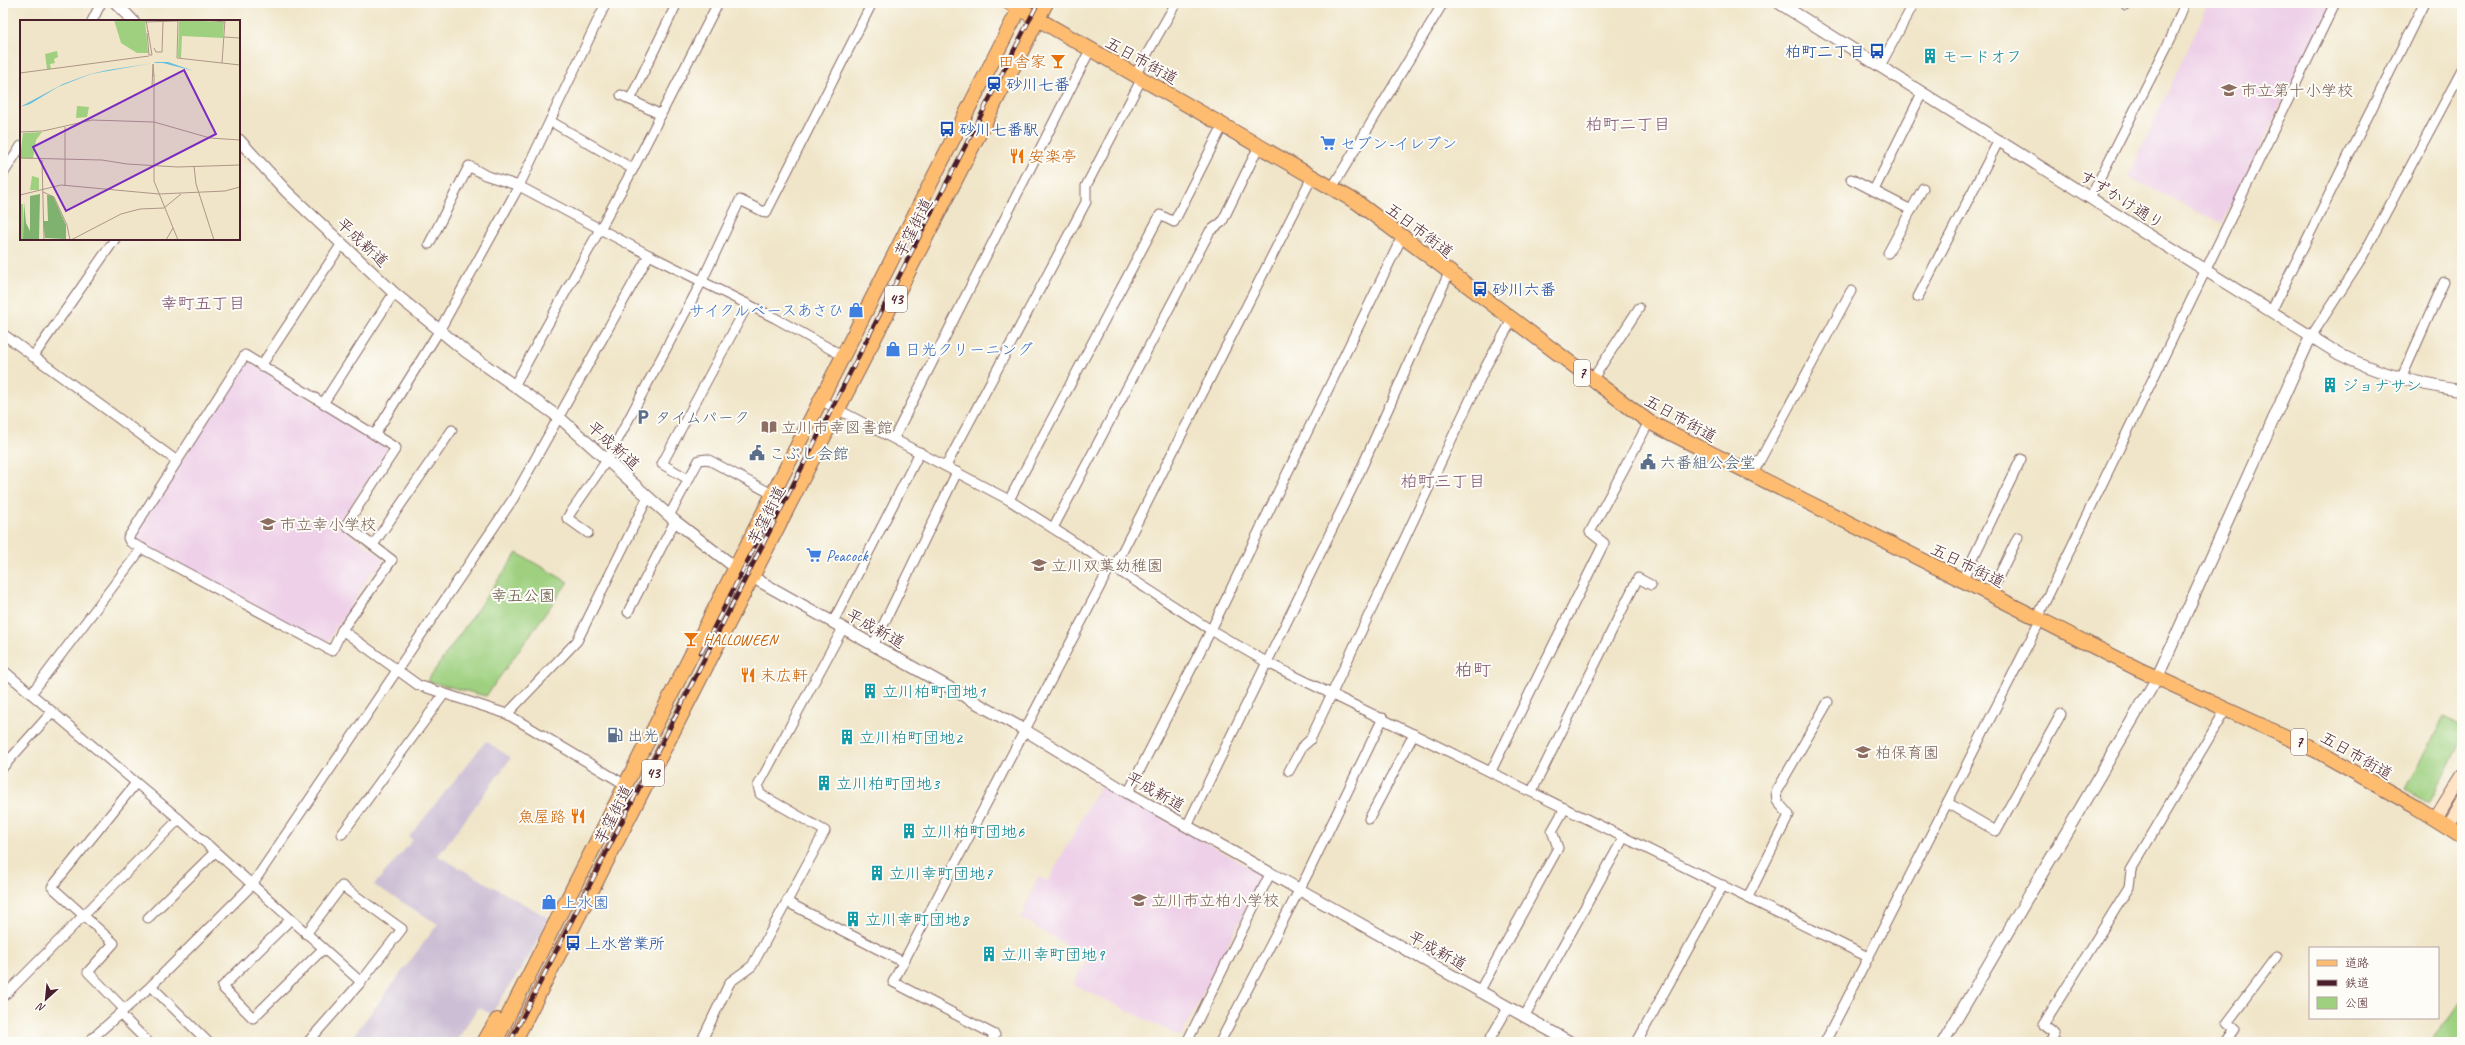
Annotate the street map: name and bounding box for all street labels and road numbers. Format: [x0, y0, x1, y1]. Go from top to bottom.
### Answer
street label: 五日市街道 [1102, 33, 1181, 89]
street label: すずかけ通り [2075, 166, 2167, 234]
street label: 芋窪街道 [890, 194, 937, 261]
street label: 五日市街道 [1381, 199, 1457, 263]
street label: 平成新道 [332, 214, 393, 272]
road number: 43 [885, 286, 907, 312]
road number: 7 [1574, 360, 1590, 386]
street label: 五日市街道 [1641, 391, 1720, 447]
street label: 平成新道 [583, 417, 644, 475]
street label: 芋窪街道 [743, 482, 790, 549]
street label: 五日市街道 [1927, 539, 2008, 592]
street label: 平成新道 [843, 605, 908, 653]
street label: 五日市街道 [2317, 727, 2396, 785]
road number: 7 [2291, 729, 2307, 755]
road number: 43 [642, 760, 664, 786]
street label: 平成新道 [1123, 768, 1188, 816]
street label: 芋窪街道 [590, 781, 637, 848]
street label: 平成新道 [1405, 927, 1470, 975]

